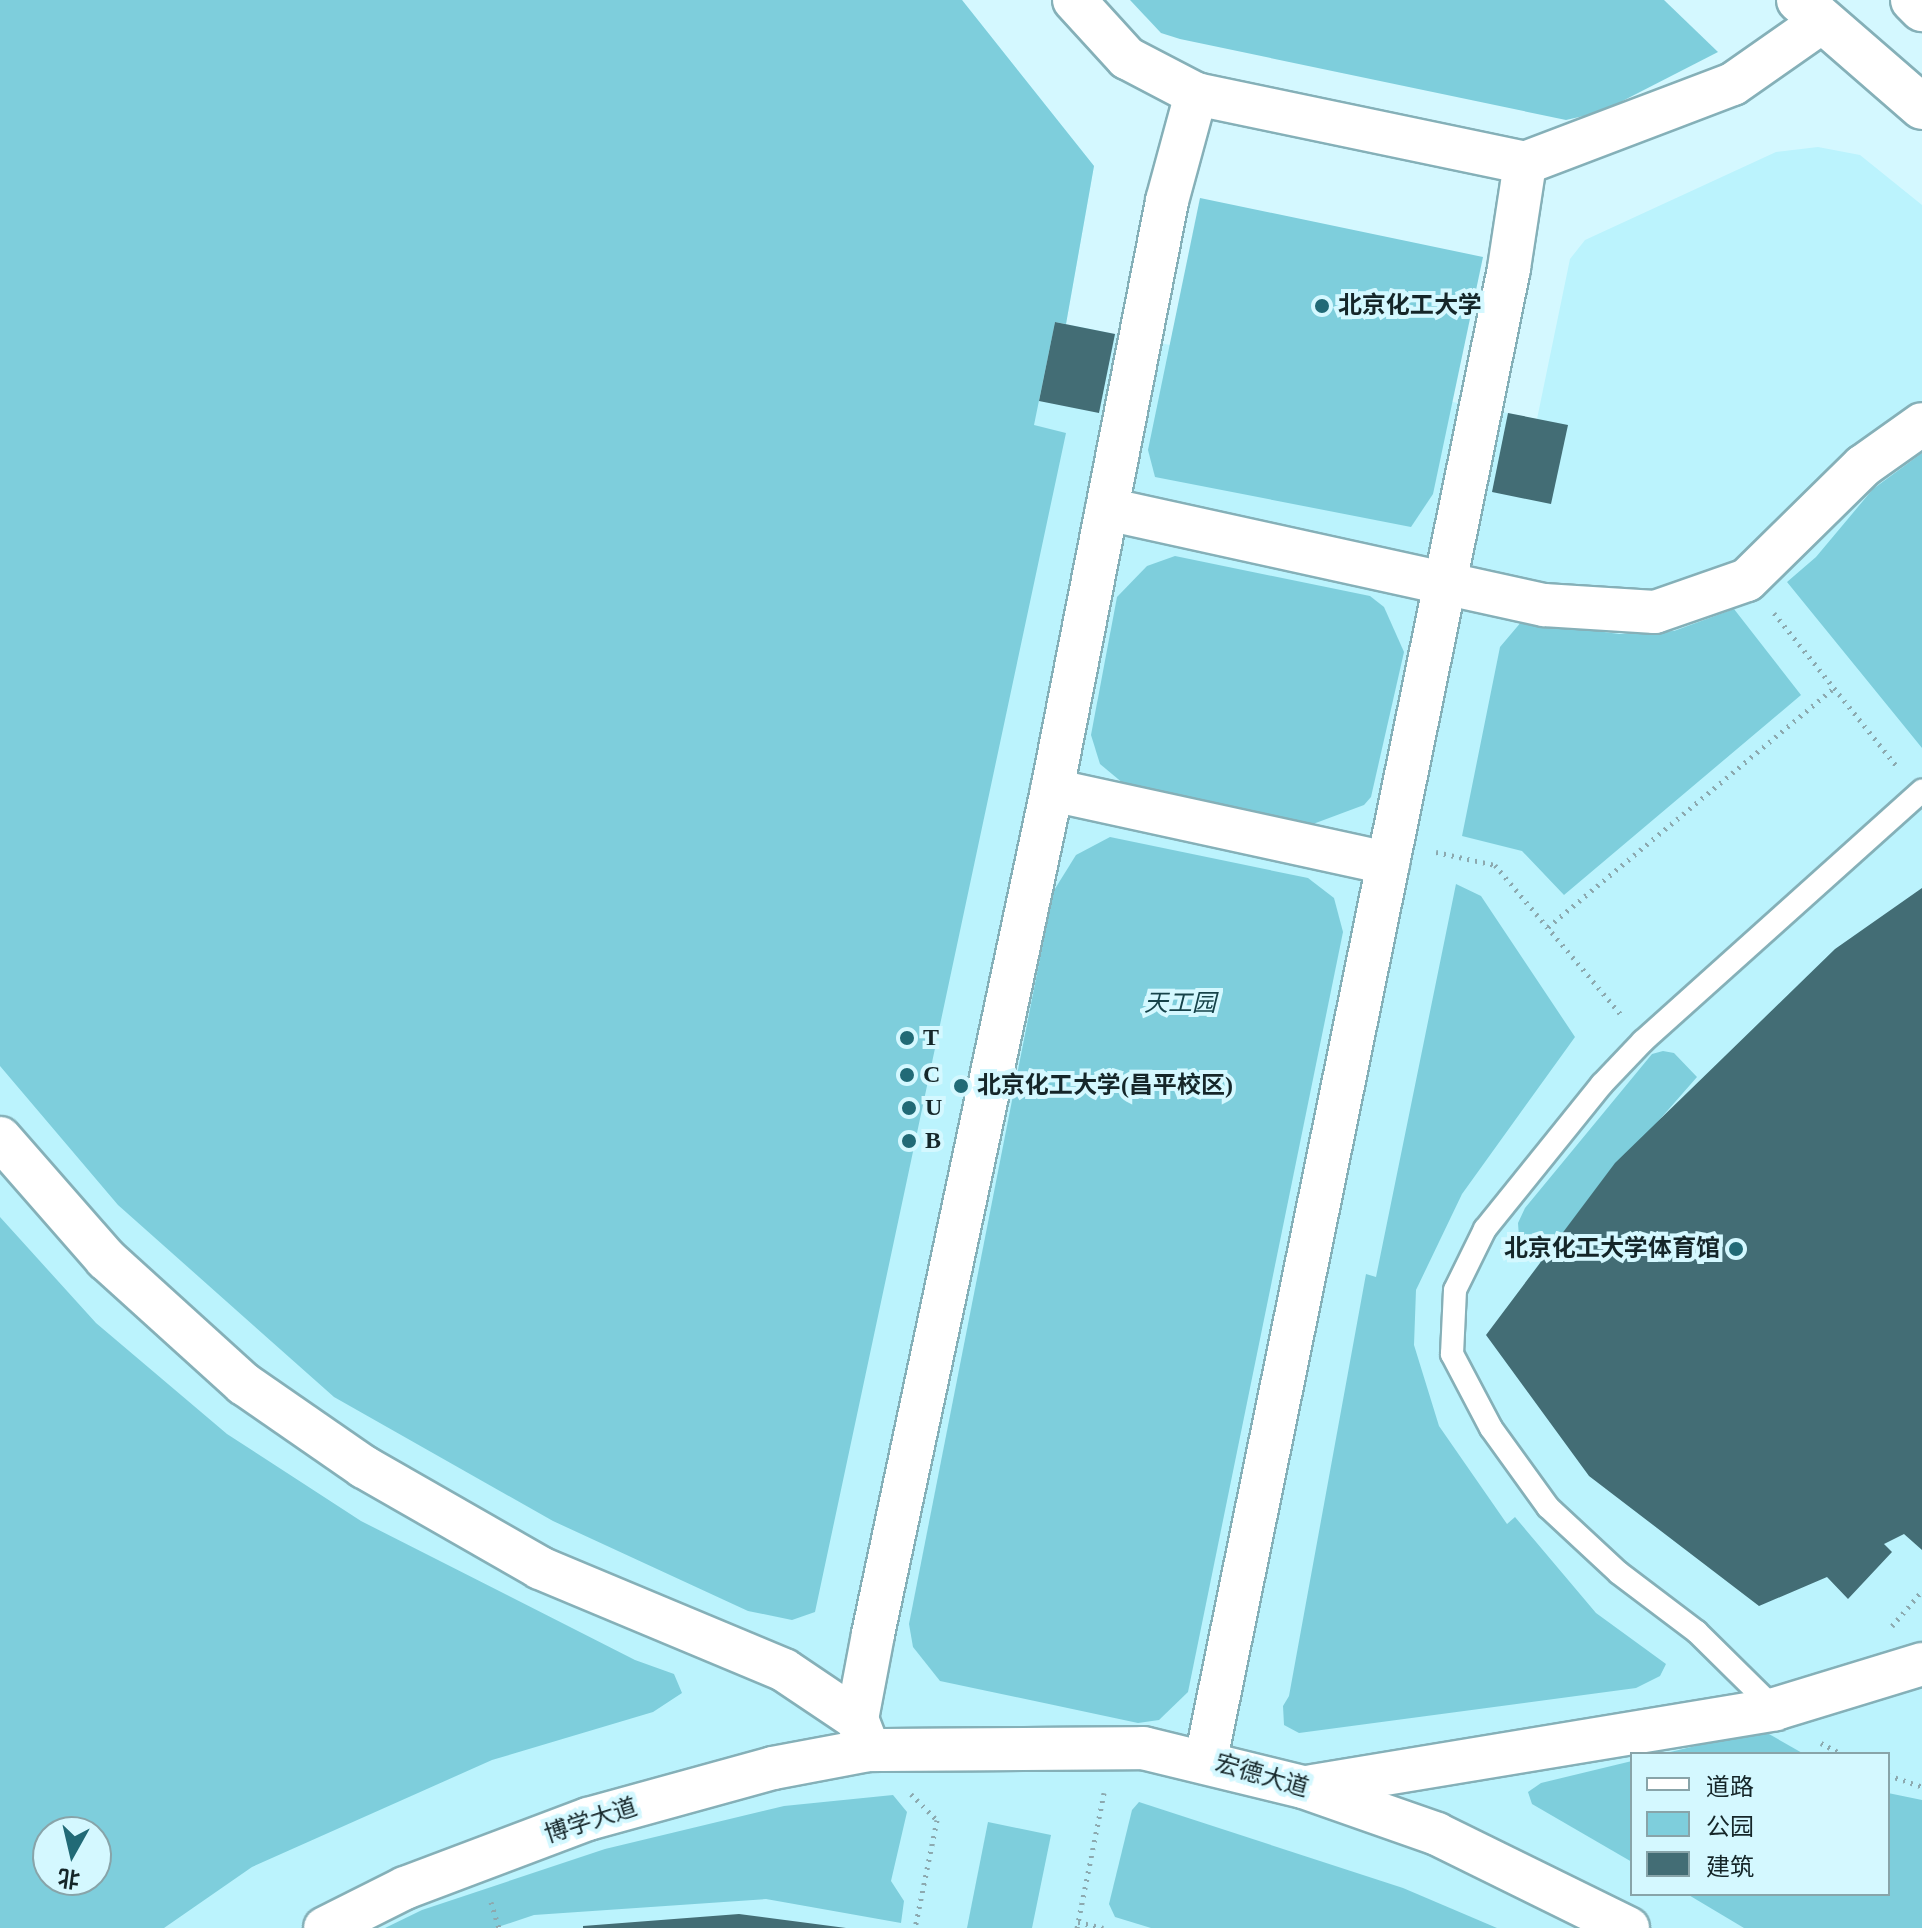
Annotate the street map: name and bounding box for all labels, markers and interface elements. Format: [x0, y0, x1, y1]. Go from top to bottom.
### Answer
place label: 北京化工大学 [1338, 292, 1482, 320]
marker: 北京化工大学 [1313, 297, 1331, 315]
park label: 天工园 [1144, 990, 1216, 1018]
place label: T [923, 1024, 939, 1052]
marker: T [898, 1029, 916, 1047]
place label: C [923, 1061, 940, 1089]
marker: C [898, 1066, 916, 1084]
place label: 北京化工大学(昌平校区) [977, 1072, 1233, 1100]
marker: 北京化工大学(昌平校区) [952, 1077, 970, 1095]
place label: U [925, 1094, 942, 1122]
marker: U [900, 1099, 918, 1117]
place label: B [925, 1127, 941, 1155]
marker: B [900, 1132, 918, 1150]
place label: 北京化工大学体育馆 [1504, 1235, 1720, 1263]
marker: 北京化工大学体育馆 [1727, 1240, 1745, 1258]
street label: 宏德大道 [1212, 1749, 1312, 1803]
legend [1630, 1752, 1890, 1896]
text: 道路 [1706, 1774, 1754, 1800]
street label: 博学大道 [541, 1792, 641, 1850]
text: 公园 [1706, 1814, 1754, 1840]
north arrow [32, 1816, 112, 1896]
text: 建筑 [1706, 1854, 1754, 1880]
text: 北 [56, 1864, 82, 1892]

